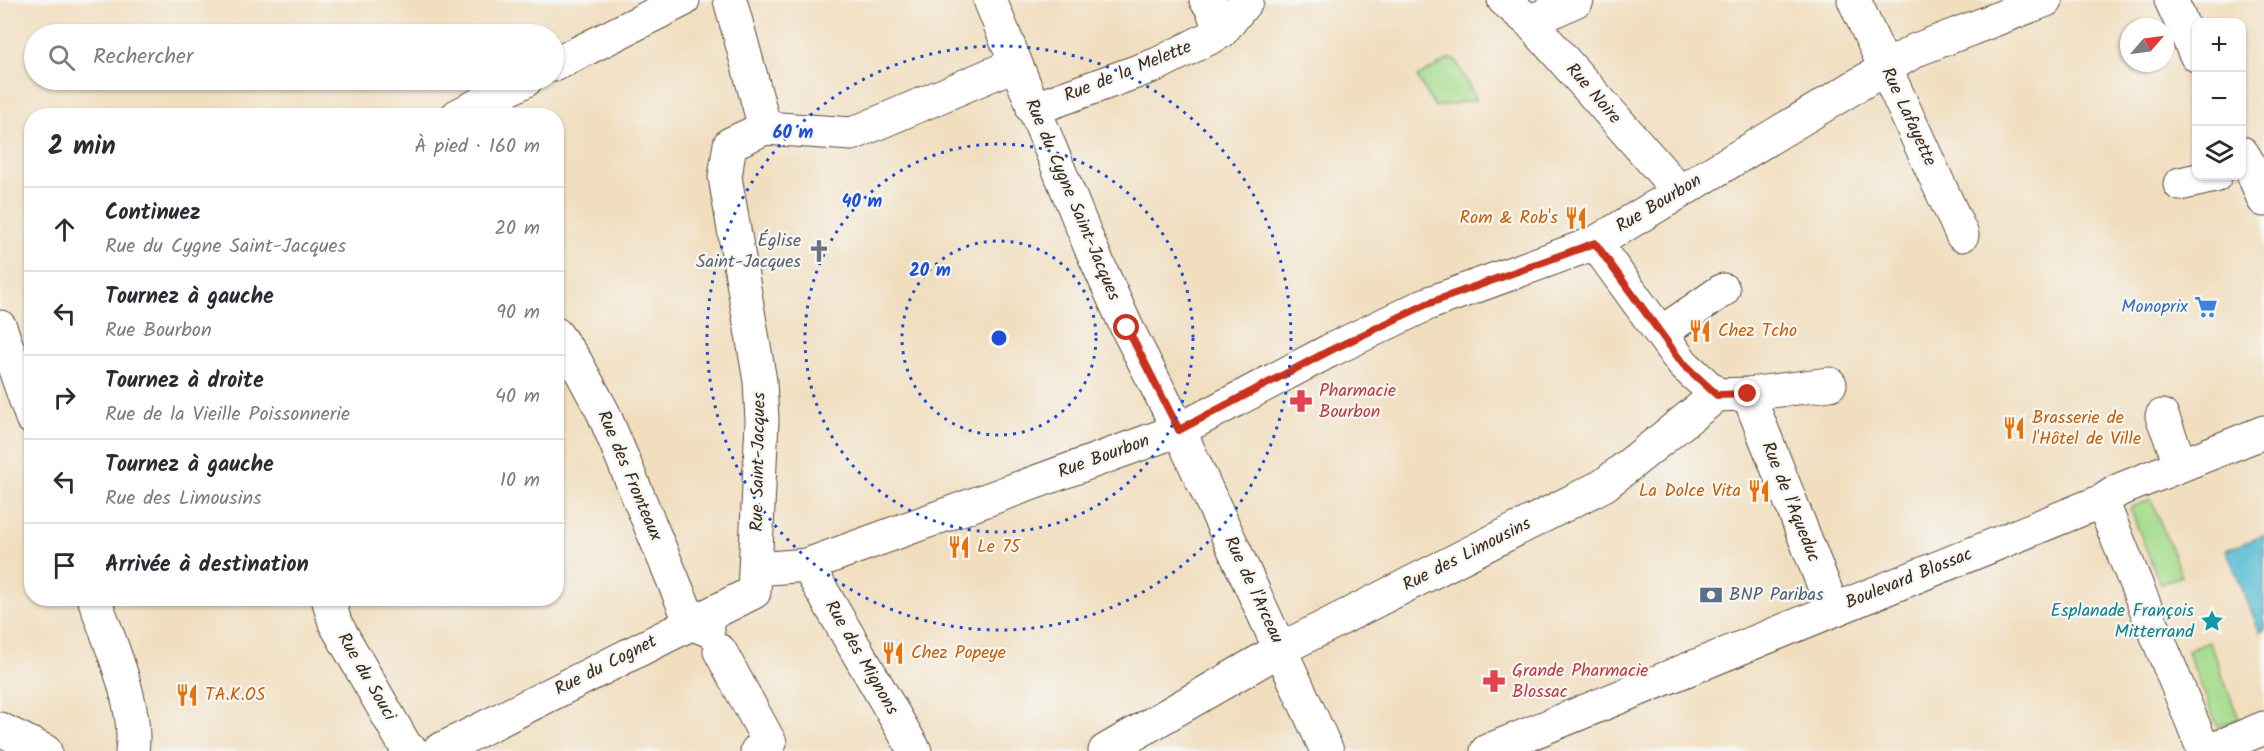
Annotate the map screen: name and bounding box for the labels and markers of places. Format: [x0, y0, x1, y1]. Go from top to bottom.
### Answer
place label: Rom & Rob's [1460, 204, 1558, 233]
restaurant icon: Rom & Rob's [1563, 205, 1589, 231]
place label: Église Saint-Jacques [696, 227, 801, 277]
church icon: Église Saint-Jacques [806, 238, 832, 264]
place label: Monoprix [2121, 293, 2188, 322]
supermarket icon: Monoprix [2193, 294, 2219, 320]
place label: Chez Tcho [1718, 317, 1797, 346]
restaurant icon: Chez Tcho [1687, 318, 1713, 344]
centre of rings [989, 328, 1009, 348]
place label: Pharmacie Bourbon [1319, 377, 1396, 427]
pharmacy icon: Pharmacie Bourbon [1288, 388, 1314, 414]
place label: Brasserie de l'Hôtel de Ville [2032, 404, 2141, 454]
restaurant icon: Brasserie de l'Hôtel de Ville [2001, 415, 2027, 441]
place label: La Dolce Vita [1639, 477, 1741, 506]
restaurant icon: La Dolce Vita [1746, 478, 1772, 504]
place label: Le 75 [977, 533, 1021, 562]
restaurant icon: Le 75 [946, 534, 972, 560]
place label: BNP Paribas [1729, 581, 1824, 610]
bank icon: BNP Paribas [1698, 582, 1724, 608]
place label: Esplanade François Mitterrand [2050, 597, 2195, 647]
place icon: Esplanade François Mitterrand [2199, 608, 2225, 634]
place label: Chez Popeye [911, 639, 1006, 668]
restaurant icon: Chez Popeye [880, 640, 906, 666]
place label: Grande Pharmacie Blossac [1512, 657, 1648, 707]
pharmacy icon: Grande Pharmacie Blossac [1481, 668, 1507, 694]
place label: TA.K.OS [205, 681, 266, 710]
restaurant icon: TA.K.OS [174, 682, 200, 708]

